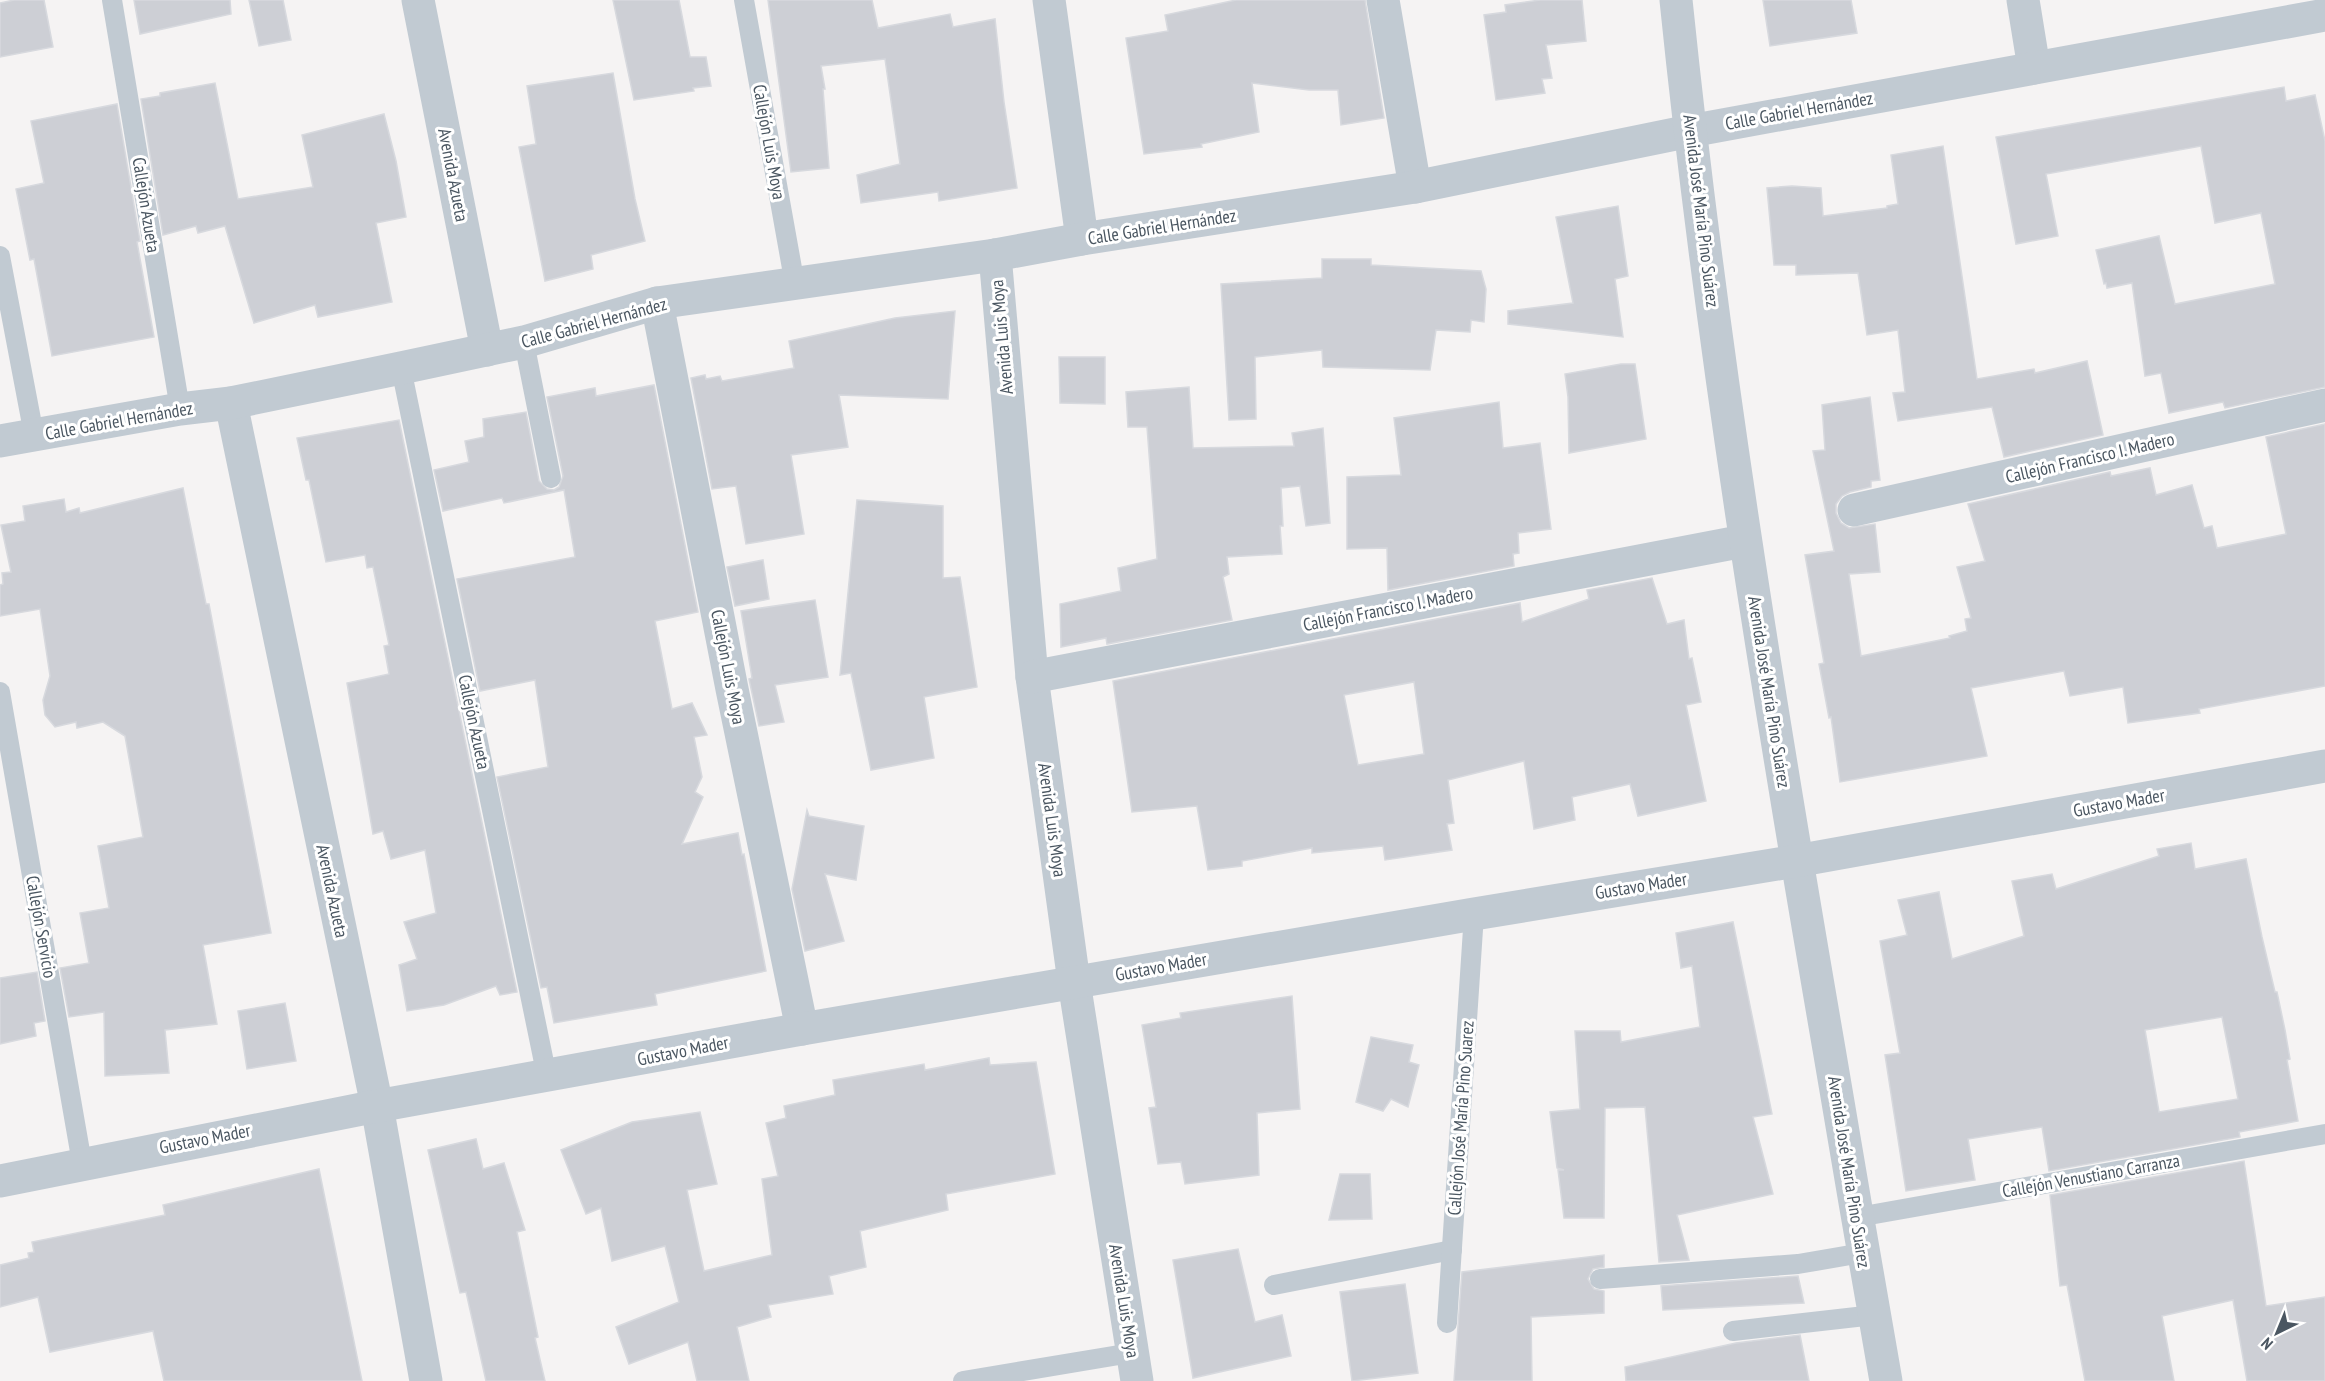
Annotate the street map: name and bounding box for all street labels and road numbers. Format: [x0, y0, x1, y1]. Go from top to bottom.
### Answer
street label: Callejón Luis Moya [748, 83, 791, 201]
street label: Calle Gabriel Hernández [1723, 86, 1875, 135]
street label: Avenida José María Pino Suárez [1678, 113, 1725, 309]
street label: Avenida Azueta [433, 126, 474, 224]
street label: Callejón Azueta [128, 156, 165, 254]
street label: Calle Gabriel Hernández [1086, 203, 1238, 250]
street label: Avenida Luis Moya [985, 279, 1018, 395]
street label: Calle Gabriel Hernández [519, 292, 669, 353]
street label: Calle Gabriel Hernández [43, 396, 195, 445]
street label: Callejón Francisco I. Madero [2003, 427, 2177, 488]
street label: Callejón Francisco I. Madero [1301, 581, 1475, 636]
street label: Avenida José María Pino Suárez [1743, 594, 1796, 789]
street label: Callejón Luis Moya [706, 608, 751, 726]
street label: Callejón Azueta [453, 673, 496, 771]
street label: Avenida Luis Moya [1033, 761, 1072, 878]
street label: Gustavo Mader [2071, 783, 2166, 822]
street label: Avenida Azueta [311, 842, 354, 940]
street label: Gustavo Mader [1594, 867, 1688, 904]
street label: Callejón Servicio [21, 874, 62, 980]
street label: Gustavo Mader [1113, 947, 1208, 986]
street label: Callejón José María Pino Suarez [1442, 1020, 1479, 1216]
street label: Gustavo Mader [635, 1030, 730, 1071]
street label: Avenida José María Pino Suárez [1823, 1074, 1876, 1269]
street label: Gustavo Mader [157, 1118, 252, 1159]
street label: Callejón Venustiano Carranza [2000, 1149, 2182, 1202]
street label: Avenida Luis Moya [1104, 1242, 1145, 1359]

